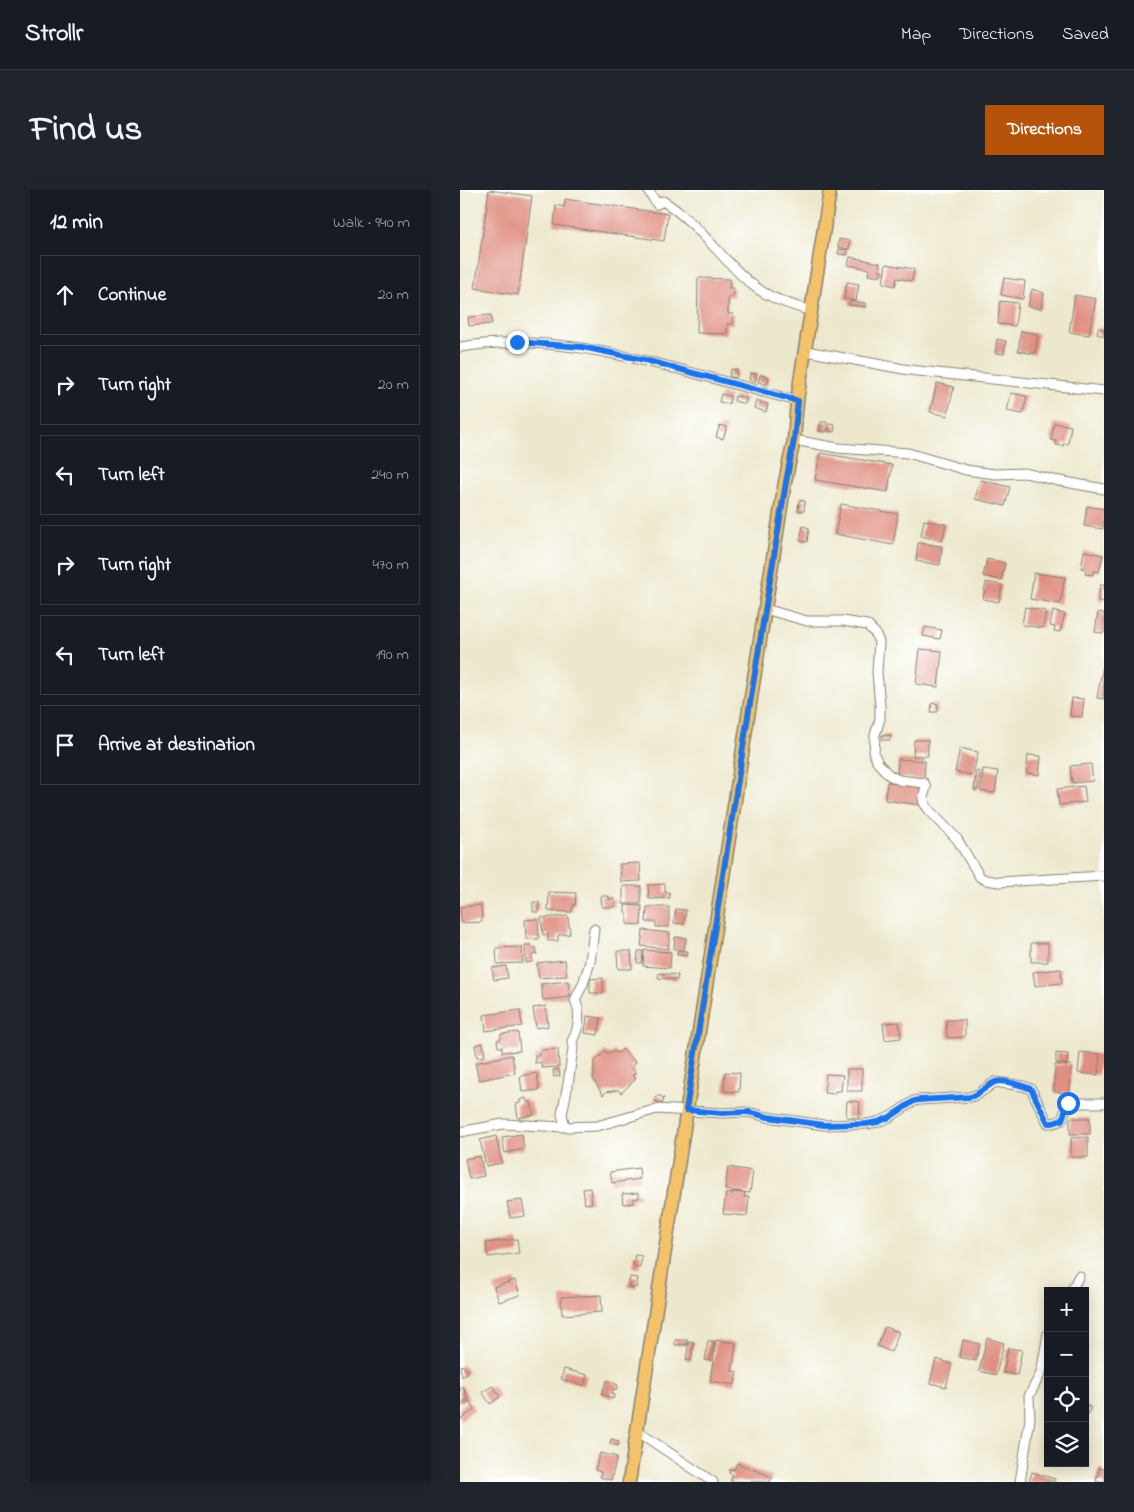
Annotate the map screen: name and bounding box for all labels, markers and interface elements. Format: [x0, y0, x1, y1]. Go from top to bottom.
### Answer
text: Strollr [25, 17, 83, 52]
text: Map [901, 22, 931, 48]
text: Directions [959, 22, 1034, 48]
text: Saved [1062, 22, 1109, 48]
text: Find us [30, 105, 142, 156]
button: Directions [985, 105, 1104, 155]
text: 12 min [50, 208, 103, 238]
text: Walk · 940 m [333, 211, 410, 235]
icon: ahead [51, 281, 79, 309]
text: Continue [98, 282, 166, 309]
text: 20 m [378, 283, 409, 307]
route end [506, 331, 529, 354]
icon: right [51, 371, 79, 399]
text: Turn right [98, 372, 171, 399]
text: 20 m [378, 373, 409, 397]
icon: left [51, 461, 79, 489]
text: Turn left [98, 462, 165, 489]
text: 240 m [371, 463, 409, 487]
icon: right [51, 551, 79, 579]
text: Turn right [98, 552, 171, 579]
text: 470 m [372, 553, 409, 577]
icon: left [51, 641, 79, 669]
text: Turn left [98, 642, 165, 669]
text: 190 m [376, 643, 409, 667]
icon: arrive [51, 731, 79, 759]
text: Arrive at destination [98, 732, 255, 759]
route start [1057, 1092, 1080, 1115]
map controls [1044, 1287, 1089, 1467]
button: + [1044, 1287, 1089, 1332]
button: − [1044, 1332, 1089, 1377]
button: locate [1044, 1377, 1089, 1422]
button: layers [1044, 1422, 1089, 1467]

